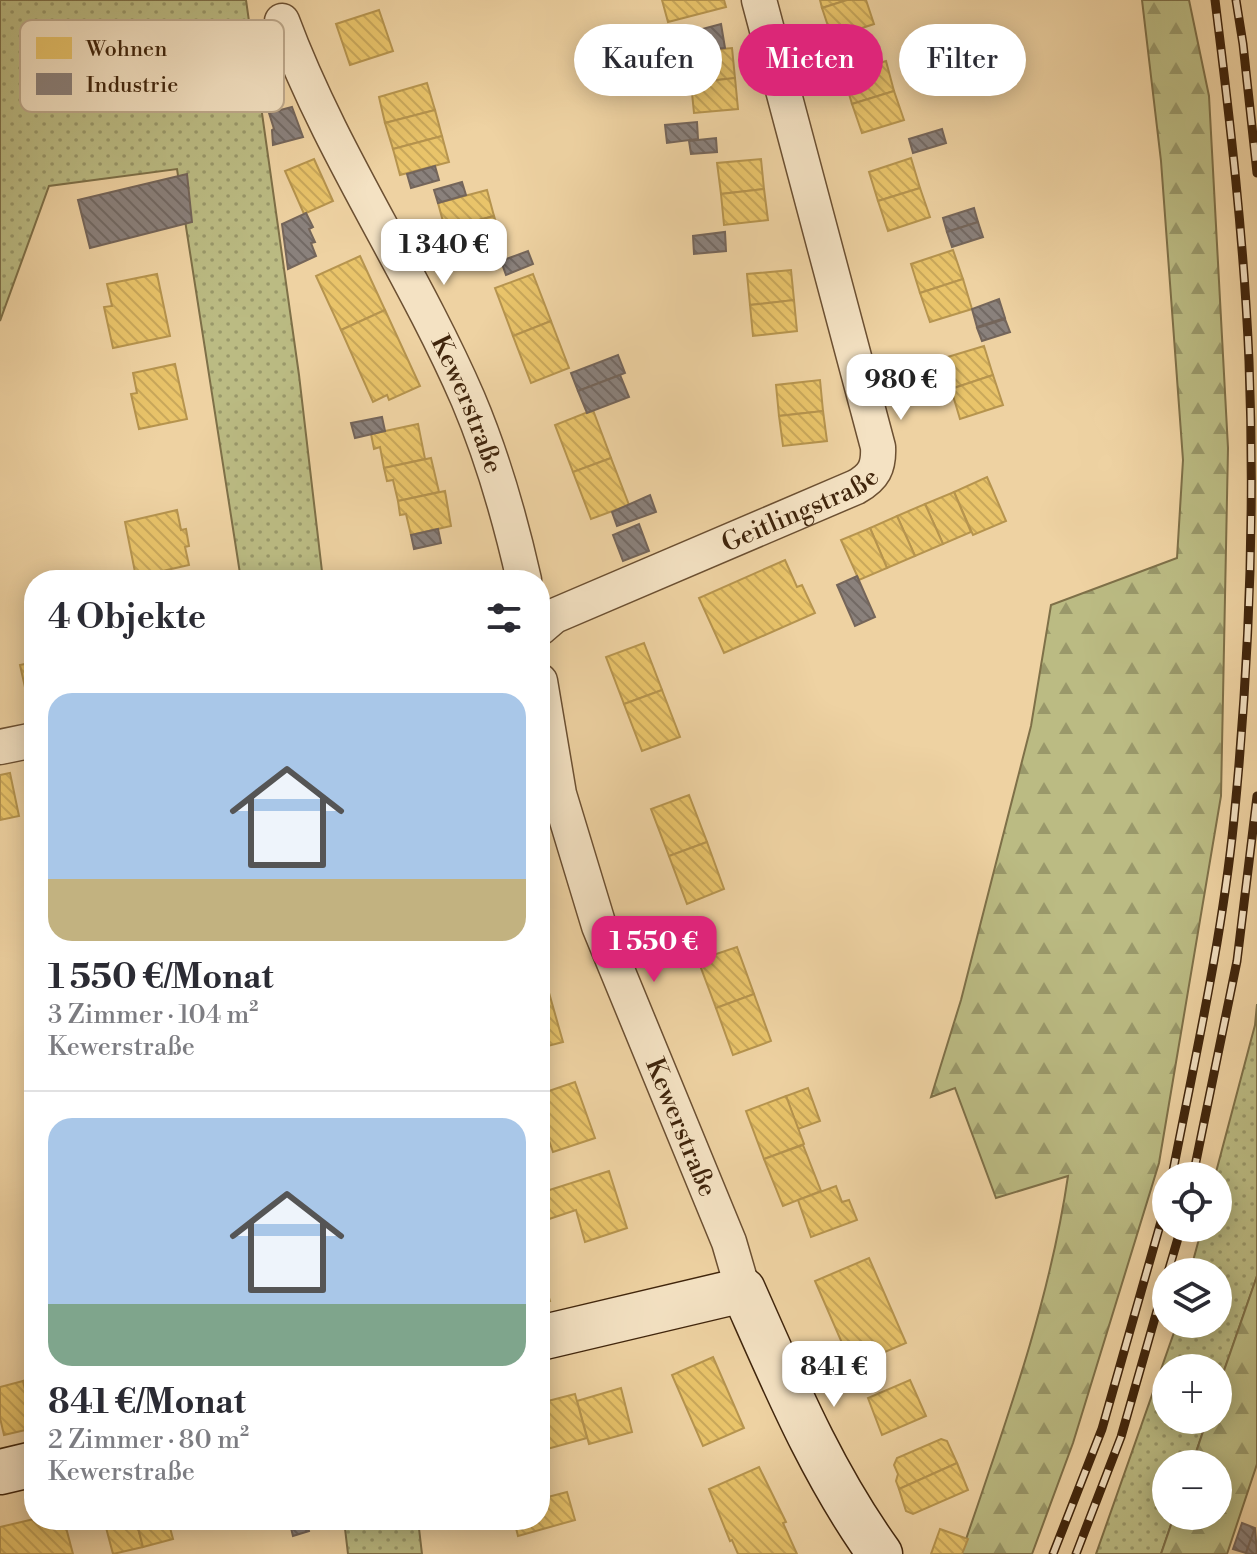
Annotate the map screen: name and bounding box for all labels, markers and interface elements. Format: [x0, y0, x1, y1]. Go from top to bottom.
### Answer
legend [20, 20, 284, 112]
chip: Kaufen [574, 24, 722, 96]
chip: Mieten [738, 24, 883, 96]
chip: Filter [899, 24, 1026, 96]
text: Wohnen [85, 36, 167, 63]
text: Industrie [86, 72, 178, 99]
pin: 1 340 € [370, 219, 518, 287]
text: 1 340 € [399, 229, 489, 261]
street label: Kewerstraße [423, 330, 509, 477]
pin: 980 € [845, 354, 957, 422]
text: 980 € [865, 364, 937, 396]
street label: Geitlingstraße [717, 462, 886, 560]
icon: filters [482, 596, 526, 640]
text: 4 Objekte [48, 597, 206, 639]
icon: home [215, 745, 359, 889]
pin: 1 550 € [580, 916, 728, 984]
text: 1 550 € [610, 926, 698, 958]
text: 1 550 €/Monat [48, 957, 274, 999]
text: 3 Zimmer · 104 m² [48, 999, 258, 1031]
text: Kewerstraße [48, 1031, 195, 1063]
street label: Kewerstraße [638, 1053, 724, 1202]
map controls [1152, 1162, 1232, 1530]
button: locate [1152, 1162, 1232, 1242]
icon: home [215, 1170, 359, 1314]
button: layers [1152, 1258, 1232, 1338]
pin: 841 € [778, 1341, 890, 1409]
text: 841 € [800, 1351, 868, 1383]
button: + [1152, 1354, 1232, 1434]
text: 841 €/Monat [48, 1382, 246, 1424]
text: 2 Zimmer · 80 m² [48, 1424, 249, 1456]
button: − [1152, 1450, 1232, 1530]
text: Kewerstraße [48, 1456, 195, 1488]

